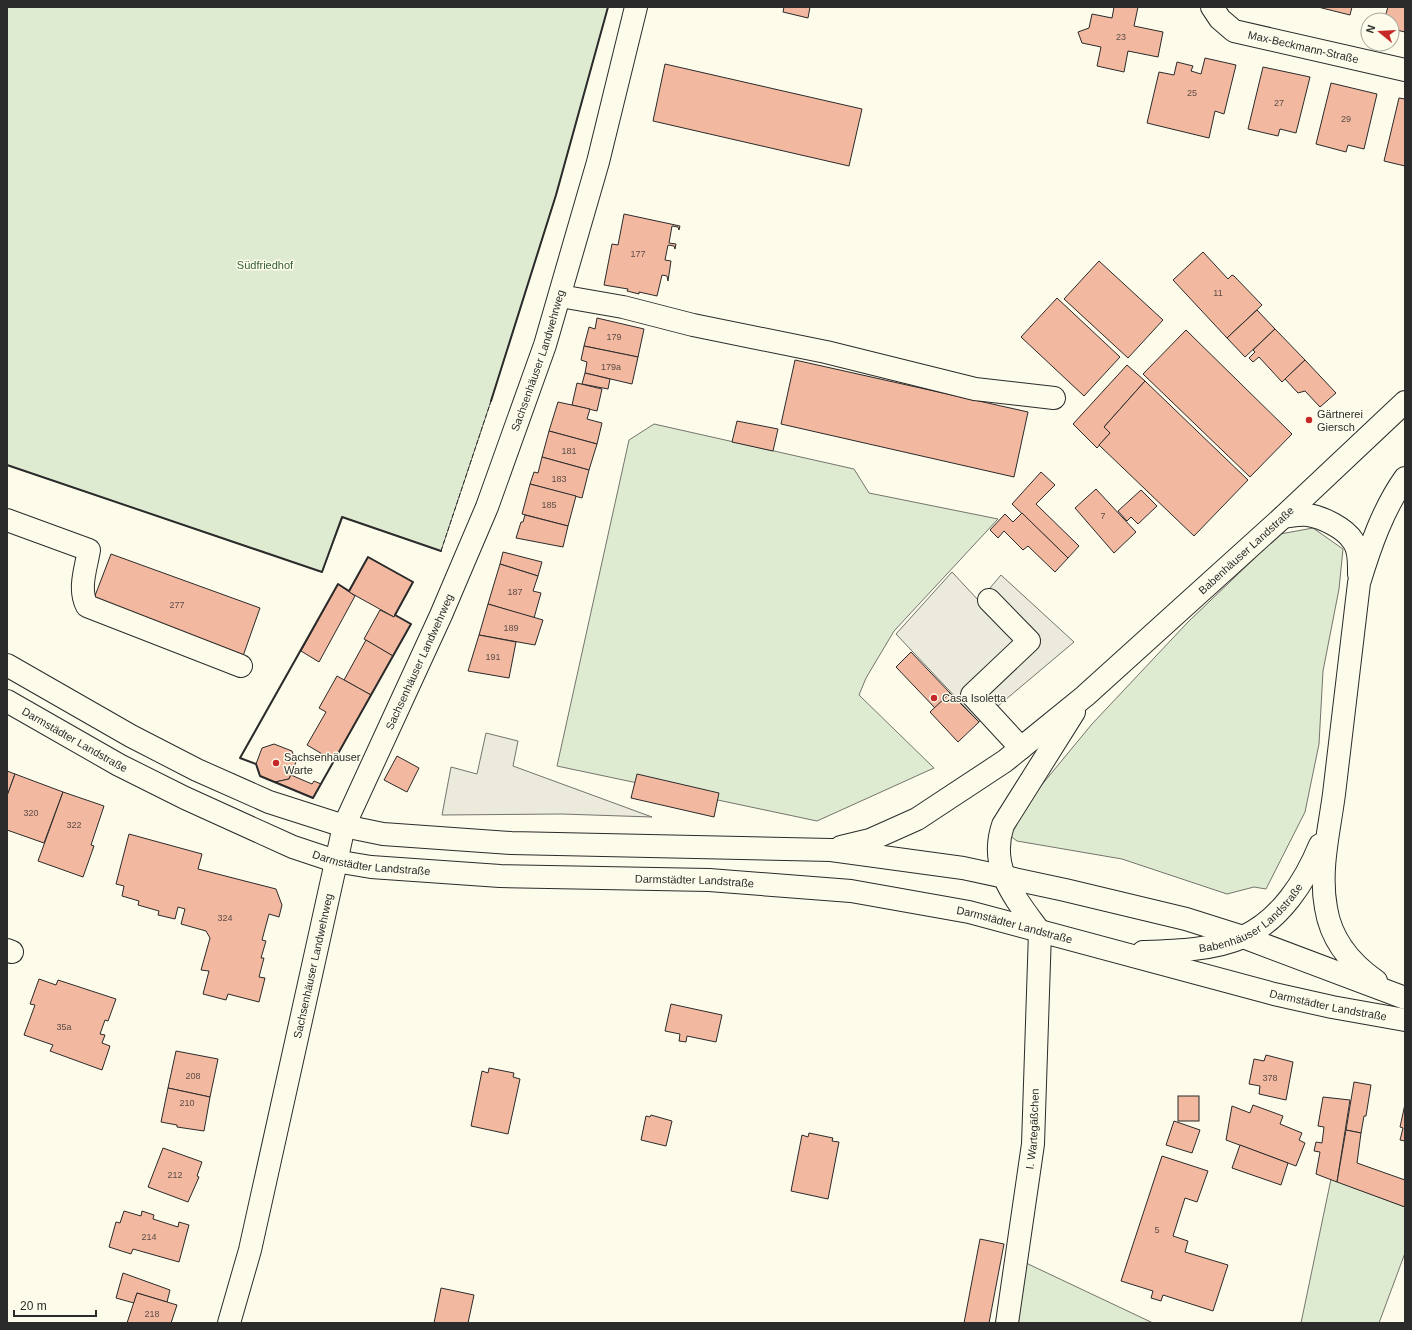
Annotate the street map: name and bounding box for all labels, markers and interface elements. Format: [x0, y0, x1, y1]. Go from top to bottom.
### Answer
north arrow [1360, 12, 1400, 52]
text: N [1364, 23, 1377, 35]
street label: Max-Beckmann-Straße [1247, 28, 1360, 65]
house number: 23 [1116, 32, 1126, 42]
house number: 25 [1187, 88, 1197, 98]
house number: 27 [1274, 98, 1284, 108]
house number: 29 [1341, 114, 1351, 124]
house number: 177 [630, 249, 646, 259]
park label: Südfriedhof [237, 259, 294, 271]
street label: Sachsenhäuser Landwehrweg [509, 288, 567, 433]
house number: 11 [1213, 288, 1223, 298]
house number: 179 [606, 332, 622, 342]
house number: 179a [601, 362, 621, 372]
place label: Gärtnerei Giersch [1317, 408, 1363, 433]
marker: Gärtnerei Giersch [1304, 415, 1314, 425]
house number: 181 [561, 446, 577, 456]
house number: 183 [551, 474, 567, 484]
house number: 185 [541, 500, 557, 510]
street label: Babenhäuser Landstraße [1196, 504, 1296, 596]
house number: 7 [1100, 511, 1106, 521]
house number: 187 [507, 587, 523, 597]
street label: Sachsenhäuser Landwehrweg [383, 592, 455, 732]
house number: 277 [169, 600, 185, 610]
house number: 189 [503, 623, 519, 633]
house number: 191 [485, 652, 501, 662]
place label: Casa Isoletta [942, 692, 1007, 704]
marker: Casa Isoletta [929, 693, 939, 703]
street label: Darmstädter Landstraße [20, 705, 129, 774]
place label: Sachsenhäuser Warte [284, 751, 361, 776]
marker: Sachsenhäuser Warte [271, 758, 281, 768]
house number: 320 [23, 808, 39, 818]
house number: 322 [66, 820, 82, 830]
street label: Darmstädter Landstraße [311, 848, 431, 877]
street label: Darmstädter Landstraße [635, 873, 755, 889]
street label: Babenhäuser Landstraße [1198, 881, 1305, 954]
street label: Sachsenhäuser Landwehrweg [291, 892, 335, 1039]
street label: Darmstädter Landstraße [956, 904, 1074, 946]
house number: 324 [217, 913, 233, 923]
street label: Darmstädter Landstraße [1268, 987, 1388, 1023]
house number: 35a [56, 1022, 72, 1032]
house number: 208 [185, 1071, 201, 1081]
house number: 378 [1262, 1073, 1278, 1083]
street label: I. Wartegäßchen [1023, 1088, 1041, 1170]
house number: 210 [179, 1098, 195, 1108]
house number: 212 [167, 1170, 183, 1180]
house number: 5 [1154, 1225, 1160, 1235]
house number: 214 [141, 1232, 157, 1242]
scale bar [14, 1292, 96, 1318]
text: 20 m [20, 1299, 47, 1313]
house number: 218 [144, 1309, 160, 1319]

